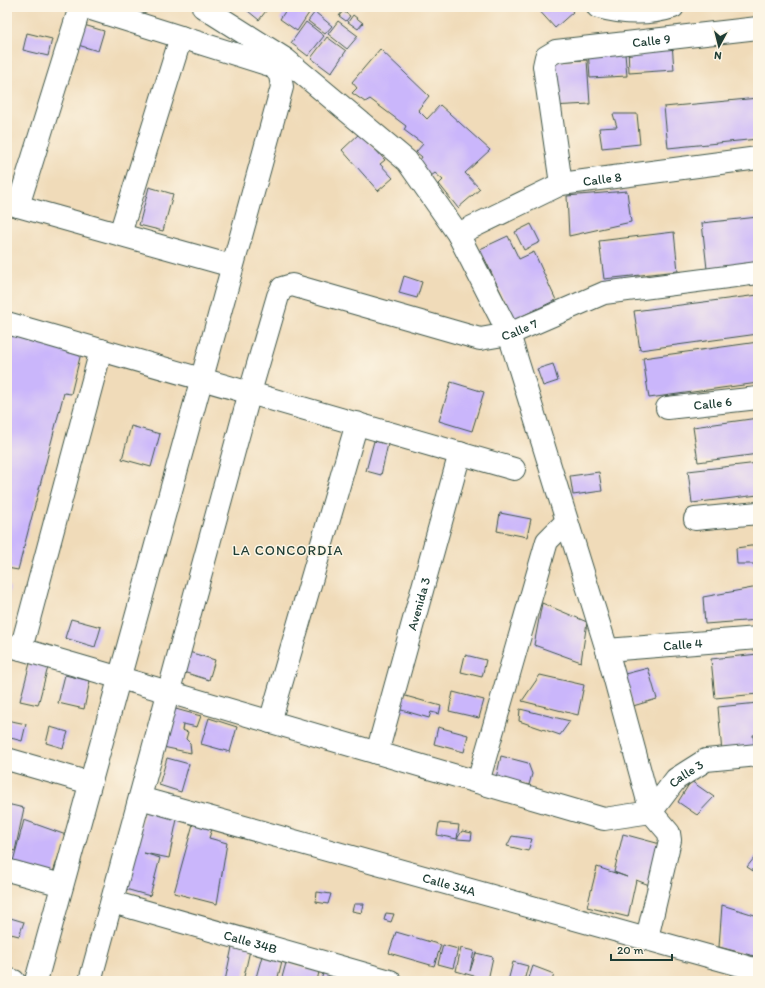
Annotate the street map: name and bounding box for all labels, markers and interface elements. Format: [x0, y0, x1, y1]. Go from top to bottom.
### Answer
north arrow [699, 26, 739, 66]
street label: Calle 9 [631, 31, 671, 50]
text: N [713, 49, 722, 62]
street label: Calle 8 [582, 169, 622, 189]
street label: Calle 7 [500, 315, 540, 343]
street label: Calle 6 [693, 393, 733, 413]
district label: LA CONCORDIA [233, 542, 343, 559]
street label: Avenida 3 [404, 575, 433, 632]
street label: Calle 4 [662, 635, 703, 653]
street label: Calle 3 [665, 756, 706, 790]
street label: Calle 34A [421, 869, 478, 899]
street label: Calle 34B [222, 927, 279, 956]
scale bar [611, 936, 672, 962]
text: 20 m [617, 943, 644, 957]

